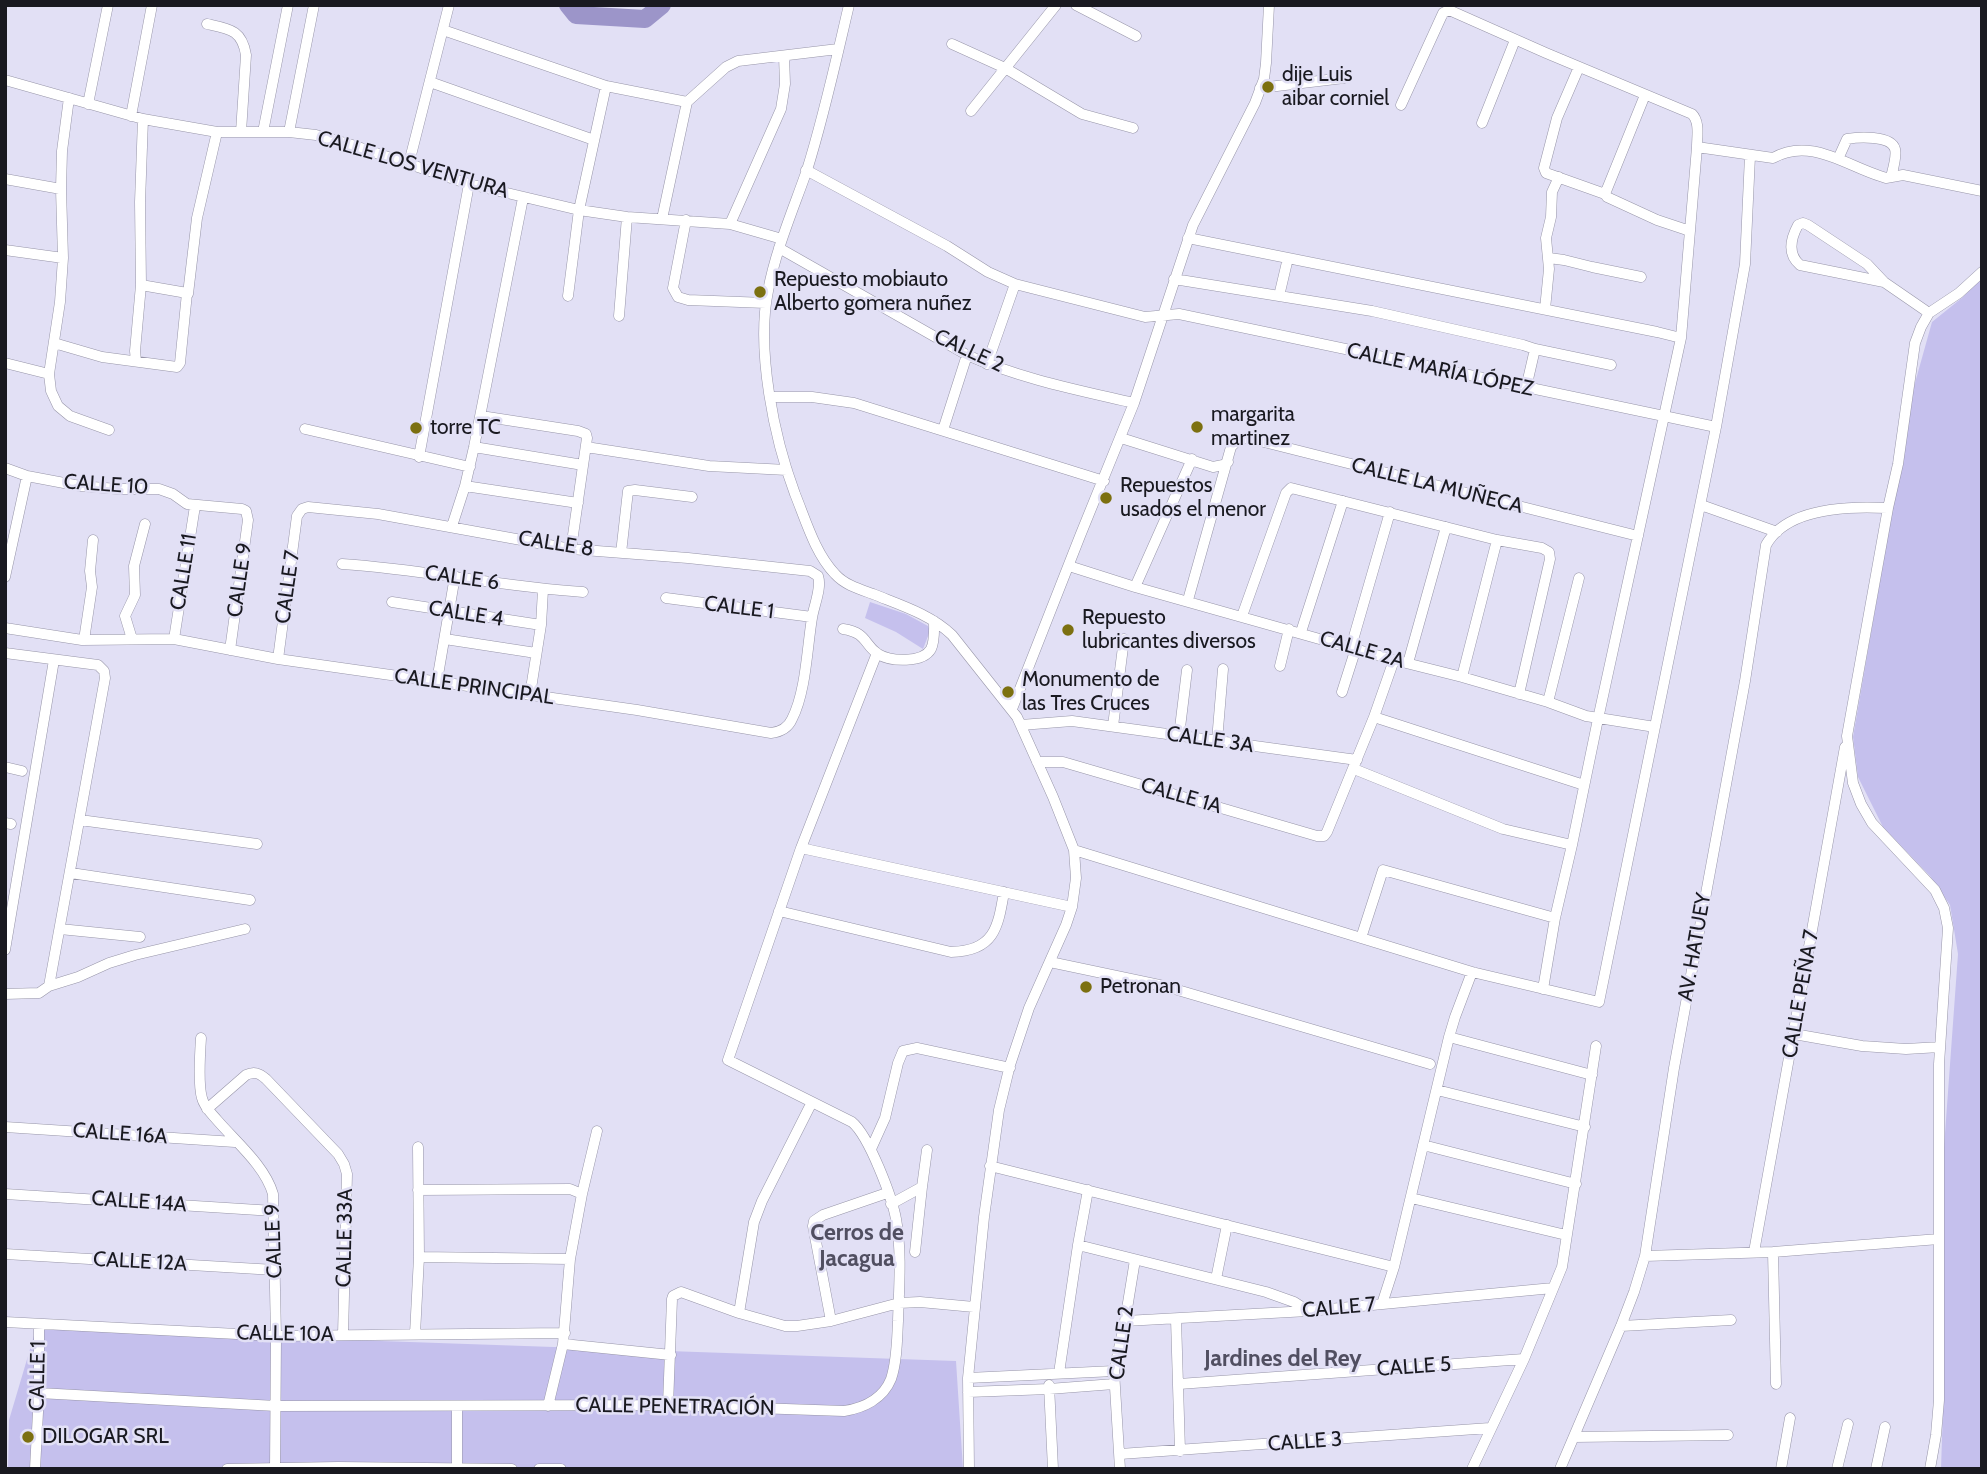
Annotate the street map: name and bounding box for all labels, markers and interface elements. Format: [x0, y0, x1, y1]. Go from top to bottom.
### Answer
place label: dije Luis aibar corniel [1282, 62, 1389, 112]
marker: dije Luis aibar corniel [1260, 79, 1276, 95]
street label: CALLE LOS VENTURA [315, 126, 511, 204]
place label: Repuesto mobiauto Alberto gomera nuñez [774, 267, 972, 317]
marker: Repuesto mobiauto Alberto gomera nuñez [752, 284, 768, 300]
street label: CALLE 2 [930, 324, 1008, 378]
street label: CALLE MARÍA LÓPEZ [1344, 338, 1536, 402]
place label: margarita martinez [1211, 402, 1295, 452]
place label: torre TC [430, 415, 501, 441]
marker: margarita martinez [1189, 419, 1205, 435]
marker: torre TC [408, 420, 424, 436]
street label: CALLE LA MUÑECA [1349, 453, 1525, 519]
street label: CALLE 10 [63, 469, 149, 501]
place label: Repuestos usados el menor [1120, 473, 1266, 523]
marker: Repuestos usados el menor [1098, 490, 1114, 506]
street label: CALLE 8 [516, 526, 596, 562]
street label: CALLE 11 [166, 532, 202, 612]
street label: CALLE 9 [222, 541, 258, 619]
street label: CALLE 7 [270, 549, 306, 625]
street label: CALLE 6 [423, 560, 501, 596]
street label: CALLE 1 [703, 591, 775, 625]
street label: CALLE 4 [427, 596, 505, 632]
place label: Repuesto lubricantes diversos [1082, 605, 1256, 655]
marker: Repuesto lubricantes diversos [1060, 622, 1076, 638]
street label: CALLE 2A [1317, 626, 1407, 674]
street label: CALLE PRINCIPAL [393, 663, 555, 711]
place label: Monumento de las Tres Cruces [1022, 667, 1160, 717]
marker: Monumento de las Tres Cruces [1000, 684, 1016, 700]
street label: CALLE 3A [1165, 721, 1255, 759]
street label: CALLE 1A [1138, 772, 1224, 820]
street label: AV. HATUEY [1673, 891, 1717, 1003]
street label: CALLE PEÑA 7 [1777, 928, 1825, 1060]
place label: Petronan [1100, 974, 1181, 1000]
marker: Petronan [1078, 979, 1094, 995]
street label: CALLE 16A [72, 1118, 168, 1150]
street label: CALLE 14A [91, 1186, 187, 1218]
street label: CALLE 33A [332, 1188, 358, 1288]
street label: CALLE 9 [260, 1203, 288, 1279]
district label: Cerros de Jacagua [810, 1219, 904, 1273]
street label: CALLE 12A [92, 1247, 188, 1277]
street label: CALLE 7 [1301, 1292, 1377, 1324]
street label: CALLE 2 [1104, 1304, 1140, 1382]
street label: CALLE 10A [236, 1321, 334, 1347]
street label: CALLE 1 [25, 1341, 51, 1411]
district label: Jardines del Rey [1204, 1345, 1362, 1373]
street label: CALLE 5 [1376, 1352, 1452, 1382]
street label: CALLE PENETRACIÓN [575, 1393, 775, 1421]
place label: DILOGAR SRL [42, 1424, 169, 1450]
street label: CALLE 3 [1267, 1427, 1343, 1457]
marker: DILOGAR SRL [20, 1429, 36, 1445]

